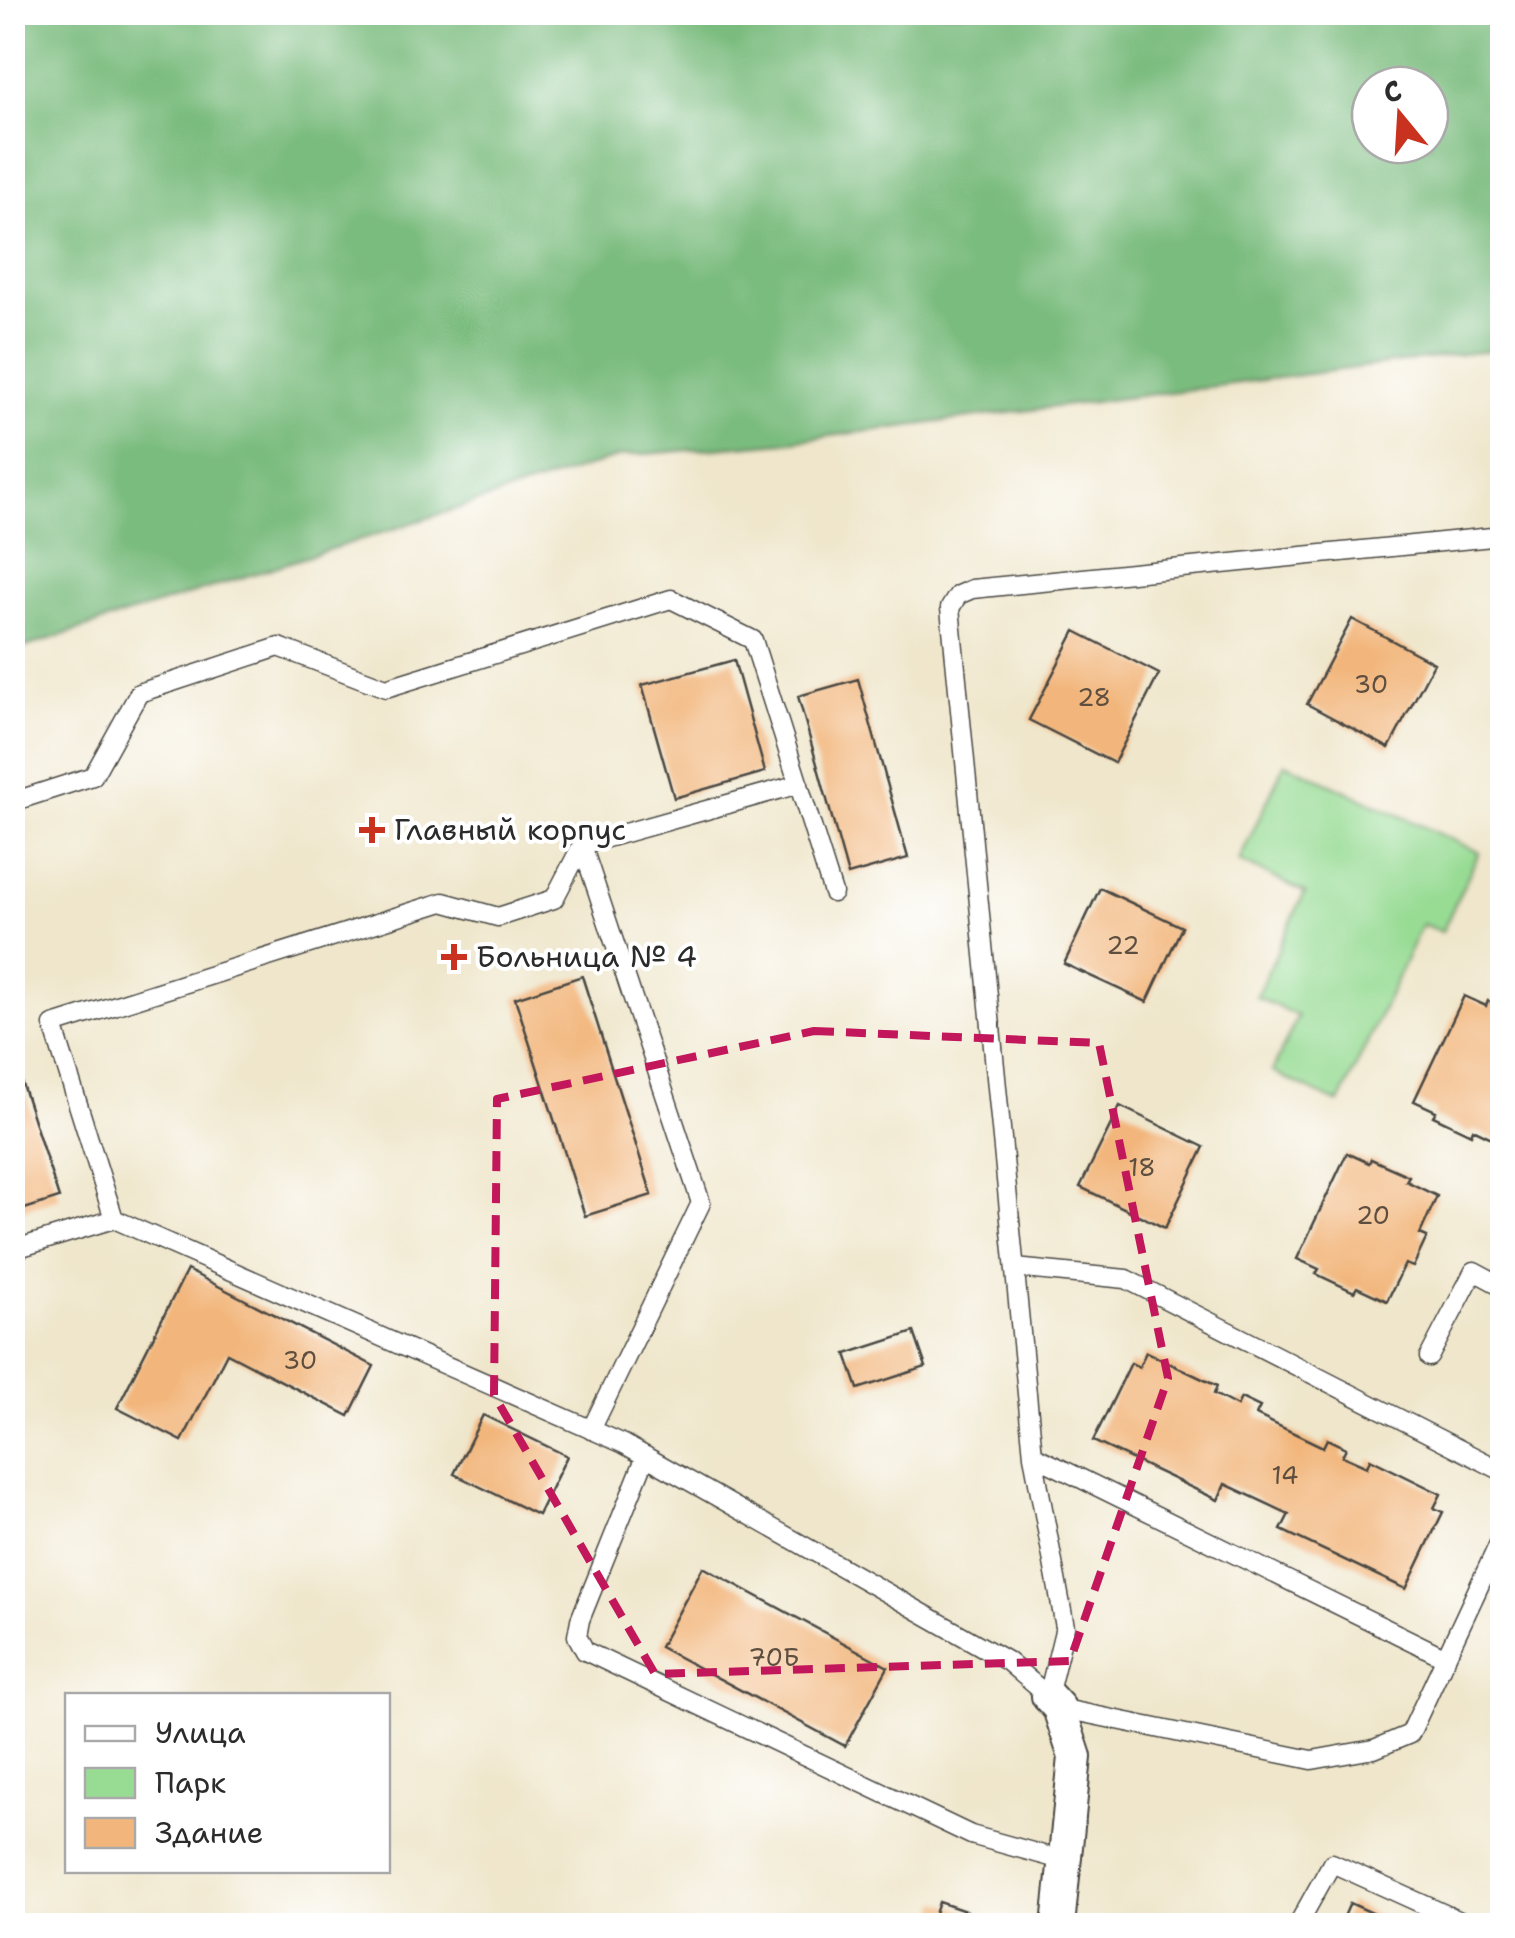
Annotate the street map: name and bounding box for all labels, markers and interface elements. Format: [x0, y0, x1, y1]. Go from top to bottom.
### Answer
north arrow [1350, 65, 1450, 165]
text: С [1378, 70, 1406, 112]
house number: 30 [1354, 667, 1388, 701]
house number: 28 [1077, 680, 1111, 714]
place label: Главный корпус [394, 809, 626, 850]
marker: Главный корпус [359, 817, 385, 843]
house number: 22 [1106, 928, 1140, 962]
place label: Больница № 4 [476, 936, 697, 977]
marker: Больница № 4 [441, 944, 467, 970]
house number: 18 [1128, 1150, 1156, 1184]
house number: 20 [1356, 1198, 1390, 1232]
house number: 30 [283, 1343, 317, 1377]
house number: 14 [1272, 1458, 1298, 1492]
house number: 70Б [749, 1640, 799, 1674]
legend [65, 1693, 390, 1873]
text: Улица [155, 1712, 246, 1753]
text: Парк [155, 1762, 226, 1803]
text: Здание [155, 1812, 264, 1853]

